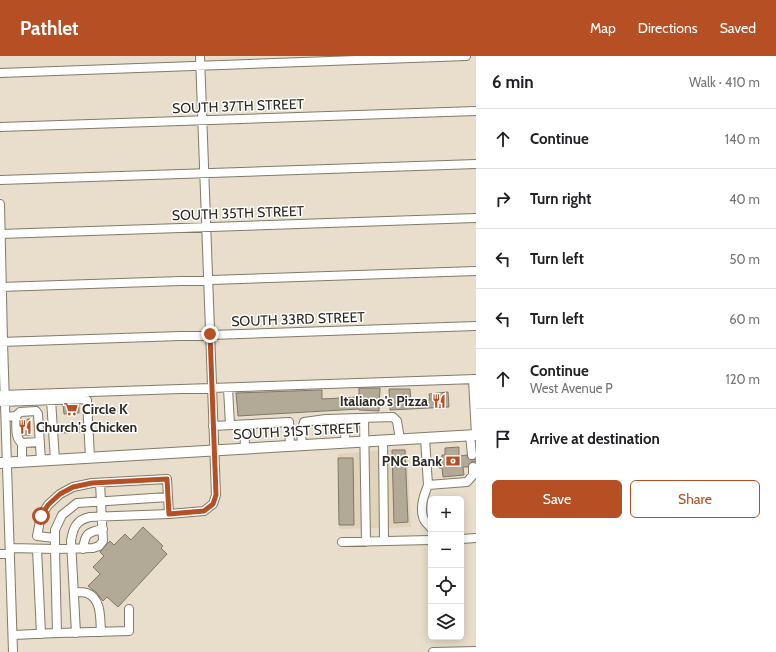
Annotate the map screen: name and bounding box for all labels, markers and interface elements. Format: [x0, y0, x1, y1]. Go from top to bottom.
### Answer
text: Pathlet [20, 17, 79, 40]
text: Map [590, 19, 616, 37]
text: Directions [638, 19, 698, 37]
text: Saved [720, 19, 756, 37]
text: 6 min [492, 72, 534, 92]
text: Walk · 410 m [689, 74, 760, 90]
street label: SOUTH 37TH STREET [172, 95, 305, 117]
icon: ahead [492, 128, 514, 150]
text: Continue [530, 130, 589, 148]
text: 140 m [725, 131, 760, 147]
icon: right [492, 188, 514, 210]
text: Turn right [530, 190, 591, 208]
text: 40 m [729, 191, 760, 207]
street label: SOUTH 35TH STREET [172, 202, 305, 224]
icon: left [492, 248, 514, 270]
text: Turn left [530, 250, 584, 268]
text: 50 m [730, 251, 760, 267]
street label: SOUTH 33RD STREET [231, 308, 366, 330]
icon: left [492, 308, 514, 330]
text: Turn left [530, 310, 584, 328]
text: 60 m [729, 311, 760, 327]
route end [201, 325, 219, 343]
text: Continue [530, 362, 589, 380]
icon: ahead [492, 368, 514, 390]
text: 120 m [726, 371, 760, 387]
text: West Avenue P [530, 380, 613, 396]
place label: Italiano's Pizza [340, 392, 428, 410]
restaurant icon: Italiano's Pizza [431, 393, 447, 409]
place label: Circle K [82, 400, 128, 418]
supermarket icon: Circle K [63, 401, 79, 417]
place label: Church's Chicken [36, 418, 137, 436]
restaurant icon: Church's Chicken [17, 419, 33, 435]
street label: SOUTH 31ST STREET [233, 419, 362, 443]
icon: arrive [492, 428, 514, 450]
text: Arrive at destination [530, 430, 660, 448]
place label: PNC Bank [382, 452, 442, 470]
bank icon: PNC Bank [445, 453, 461, 469]
button: Save [492, 480, 622, 518]
button: Share [630, 480, 760, 518]
map controls [428, 496, 464, 640]
button: + [428, 496, 464, 532]
route start [32, 507, 50, 525]
button: − [428, 532, 464, 568]
button: locate [428, 568, 464, 604]
button: layers [428, 604, 464, 640]

